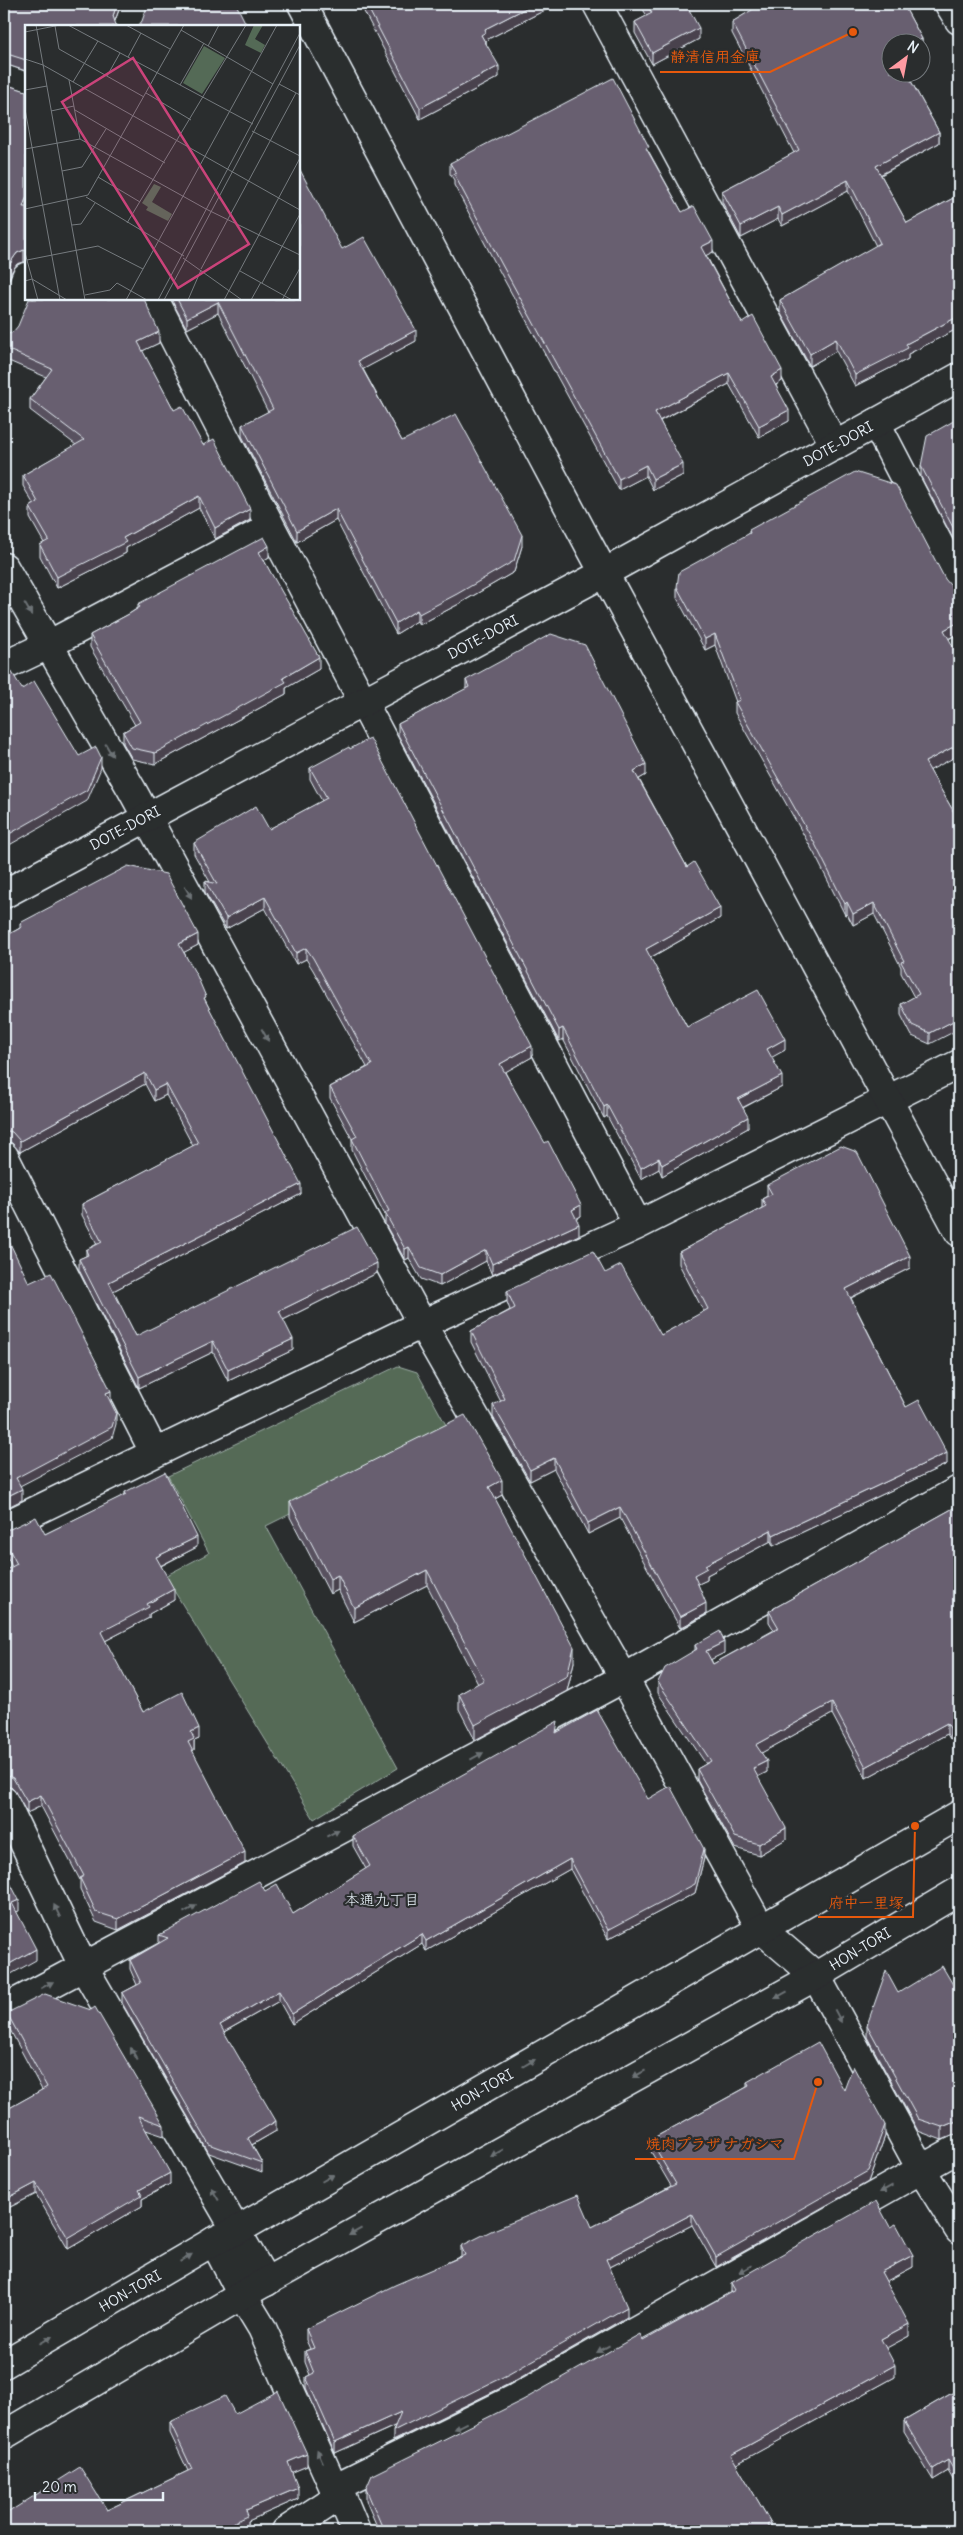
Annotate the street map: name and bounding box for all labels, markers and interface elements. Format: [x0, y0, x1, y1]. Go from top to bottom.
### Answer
inset map [25, 25, 300, 300]
north arrow [880, 32, 930, 82]
text: N [904, 37, 922, 57]
callout: 静清信用金庫 [660, 42, 770, 72]
text: 静清信用金庫 [670, 47, 760, 66]
street label: DOTE-DORI [800, 417, 876, 471]
one-way arrow [24, 602, 32, 617]
street label: DOTE-DORI [445, 611, 521, 663]
one-way arrow [105, 743, 113, 757]
street label: DOTE-DORI [87, 802, 163, 854]
one-way arrow [184, 885, 192, 899]
one-way arrow [261, 1028, 270, 1042]
one-way arrow [470, 1752, 484, 1760]
one-way arrow [327, 1828, 340, 1837]
callout: 府中一里塚 [818, 1887, 913, 1917]
district label: 本通九丁目 [344, 1890, 420, 1909]
text: 府中一里塚 [828, 1893, 904, 1912]
one-way arrow [52, 1904, 60, 1918]
one-way arrow [183, 1905, 197, 1913]
street label: HON-TORI [826, 1924, 894, 1974]
one-way arrow [40, 1981, 53, 1990]
one-way arrow [774, 1991, 789, 1999]
one-way arrow [834, 2009, 842, 2024]
one-way arrow [130, 2046, 138, 2061]
one-way arrow [523, 2058, 536, 2067]
street label: HON-TORI [448, 2065, 516, 2115]
one-way arrow [632, 2070, 647, 2078]
callout: 焼肉プラザ ナガシマ [635, 2129, 794, 2159]
text: 焼肉プラザ ナガシマ [646, 2134, 784, 2153]
one-way arrow [490, 2149, 505, 2157]
one-way arrow [321, 2174, 334, 2183]
one-way arrow [879, 2185, 894, 2193]
one-way arrow [211, 2188, 220, 2201]
one-way arrow [348, 2228, 363, 2236]
one-way arrow [180, 2253, 193, 2262]
one-way arrow [737, 2265, 752, 2273]
street label: HON-TORI [96, 2266, 164, 2316]
one-way arrow [39, 2335, 52, 2344]
one-way arrow [596, 2345, 611, 2353]
one-way arrow [453, 2422, 467, 2430]
one-way arrow [315, 2449, 323, 2463]
scale bar [35, 2470, 162, 2502]
text: 20 m [42, 2477, 77, 2496]

